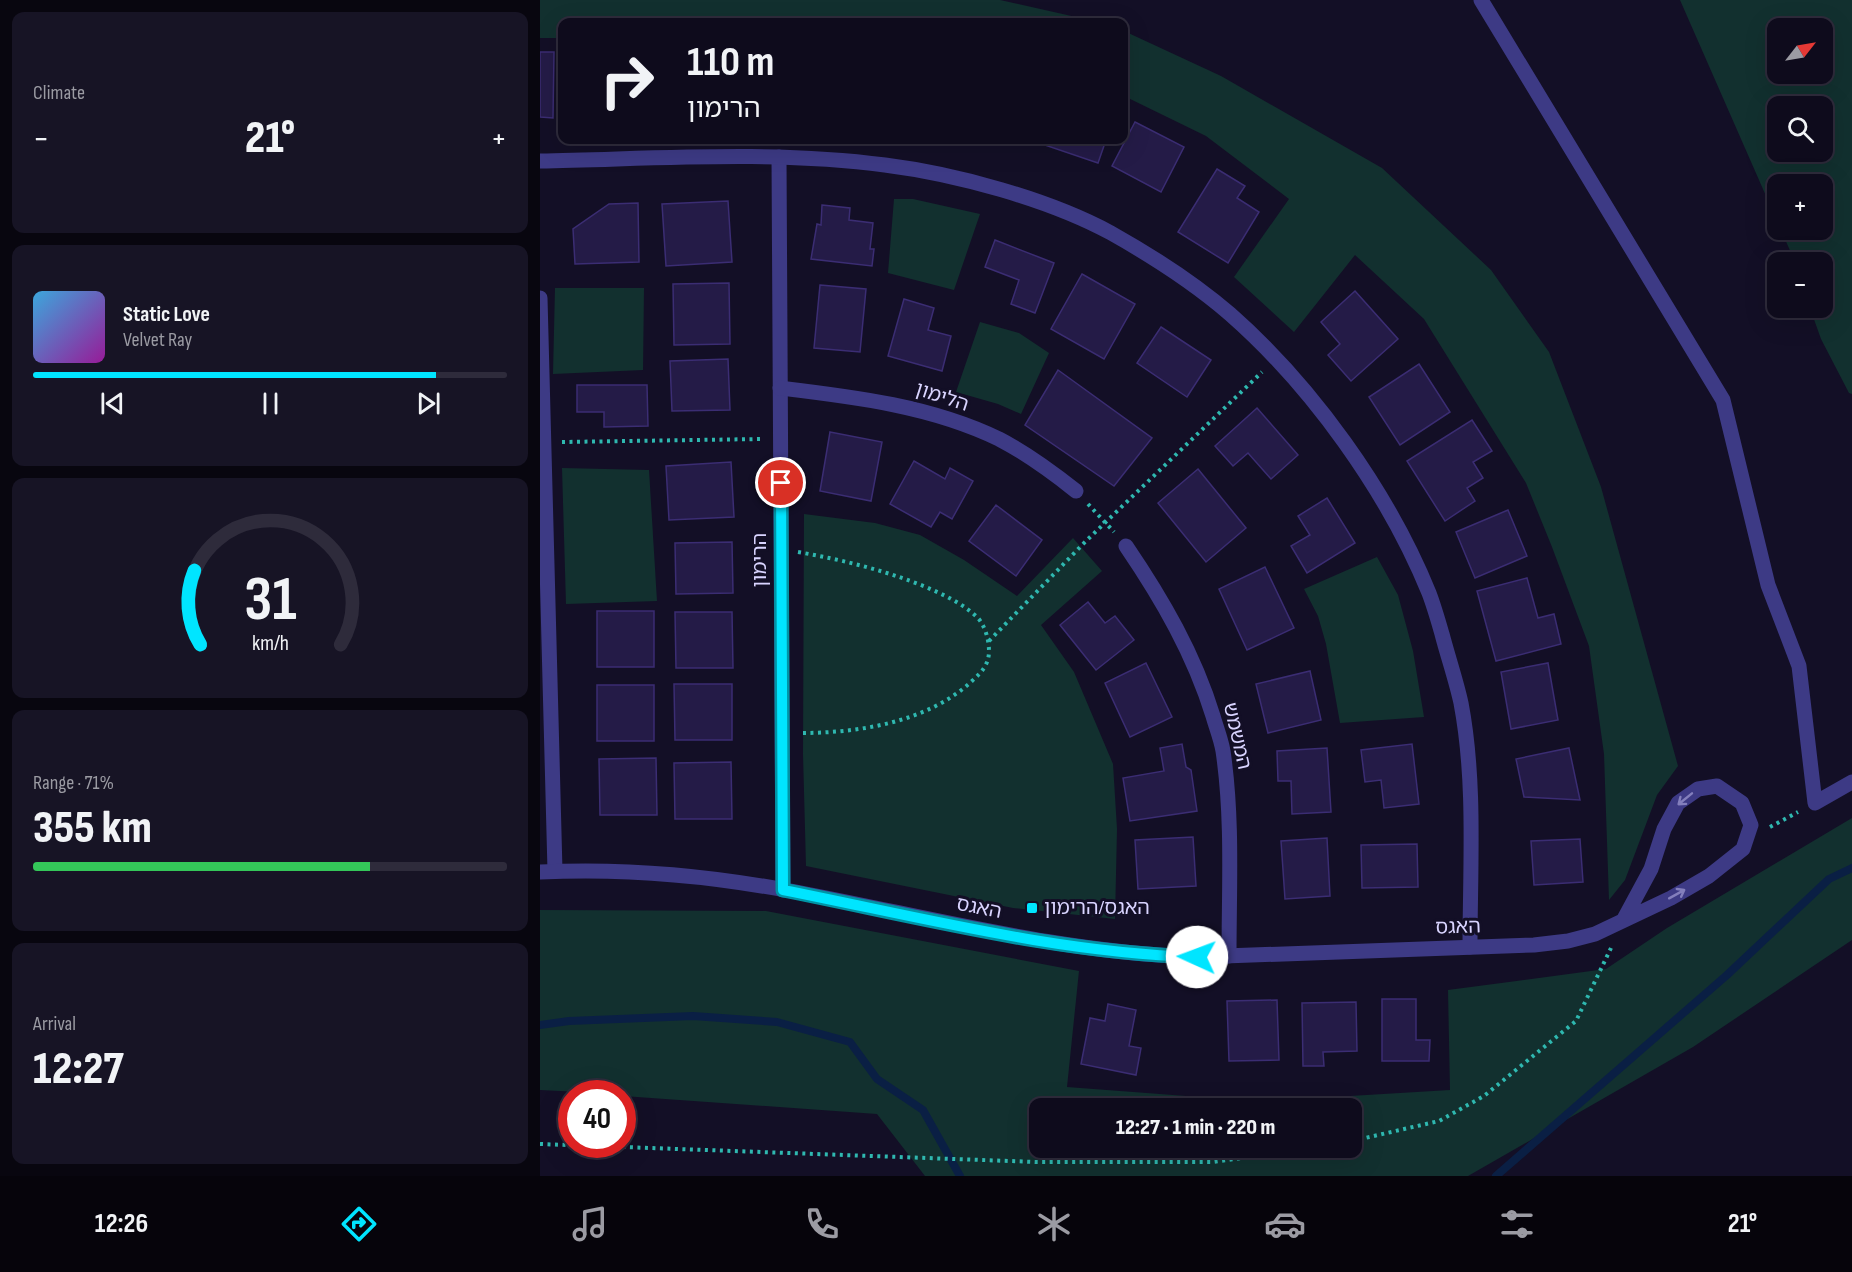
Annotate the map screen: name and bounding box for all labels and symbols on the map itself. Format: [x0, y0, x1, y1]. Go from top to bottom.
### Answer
north arrow [1767, 18, 1833, 84]
street label: הלימון [912, 377, 972, 417]
pin [755, 457, 806, 508]
street label: הרימון [748, 533, 772, 587]
street label: המשמש [1218, 700, 1256, 772]
one-way arrow [1677, 792, 1693, 805]
one-way arrow [1668, 888, 1685, 900]
street label: האגס [954, 892, 1004, 924]
place label: האגס/הרימון [1044, 896, 1150, 920]
marker: האגס/הרימון [1025, 901, 1039, 915]
street label: האגס [1435, 914, 1481, 940]
position arrow [1165, 925, 1229, 989]
speed limit sign: 40 [558, 1080, 636, 1158]

